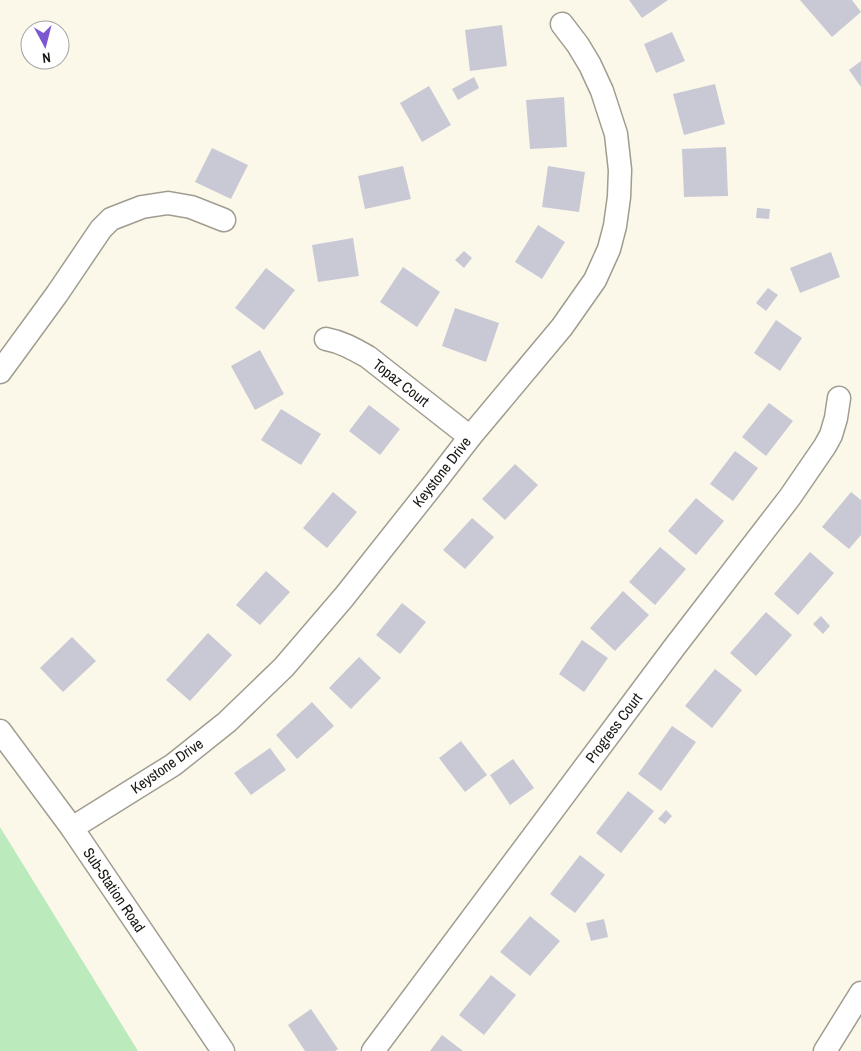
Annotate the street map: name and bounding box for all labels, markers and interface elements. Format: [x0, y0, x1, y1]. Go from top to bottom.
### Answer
north arrow [20, 20, 70, 70]
text: N [41, 48, 52, 67]
street label: Topaz Court [369, 354, 434, 412]
street label: Keystone Drive [407, 432, 476, 511]
street label: Progress Court [580, 688, 647, 767]
street label: Keystone Drive [126, 733, 207, 798]
street label: Sub-Station Road [78, 843, 150, 936]

